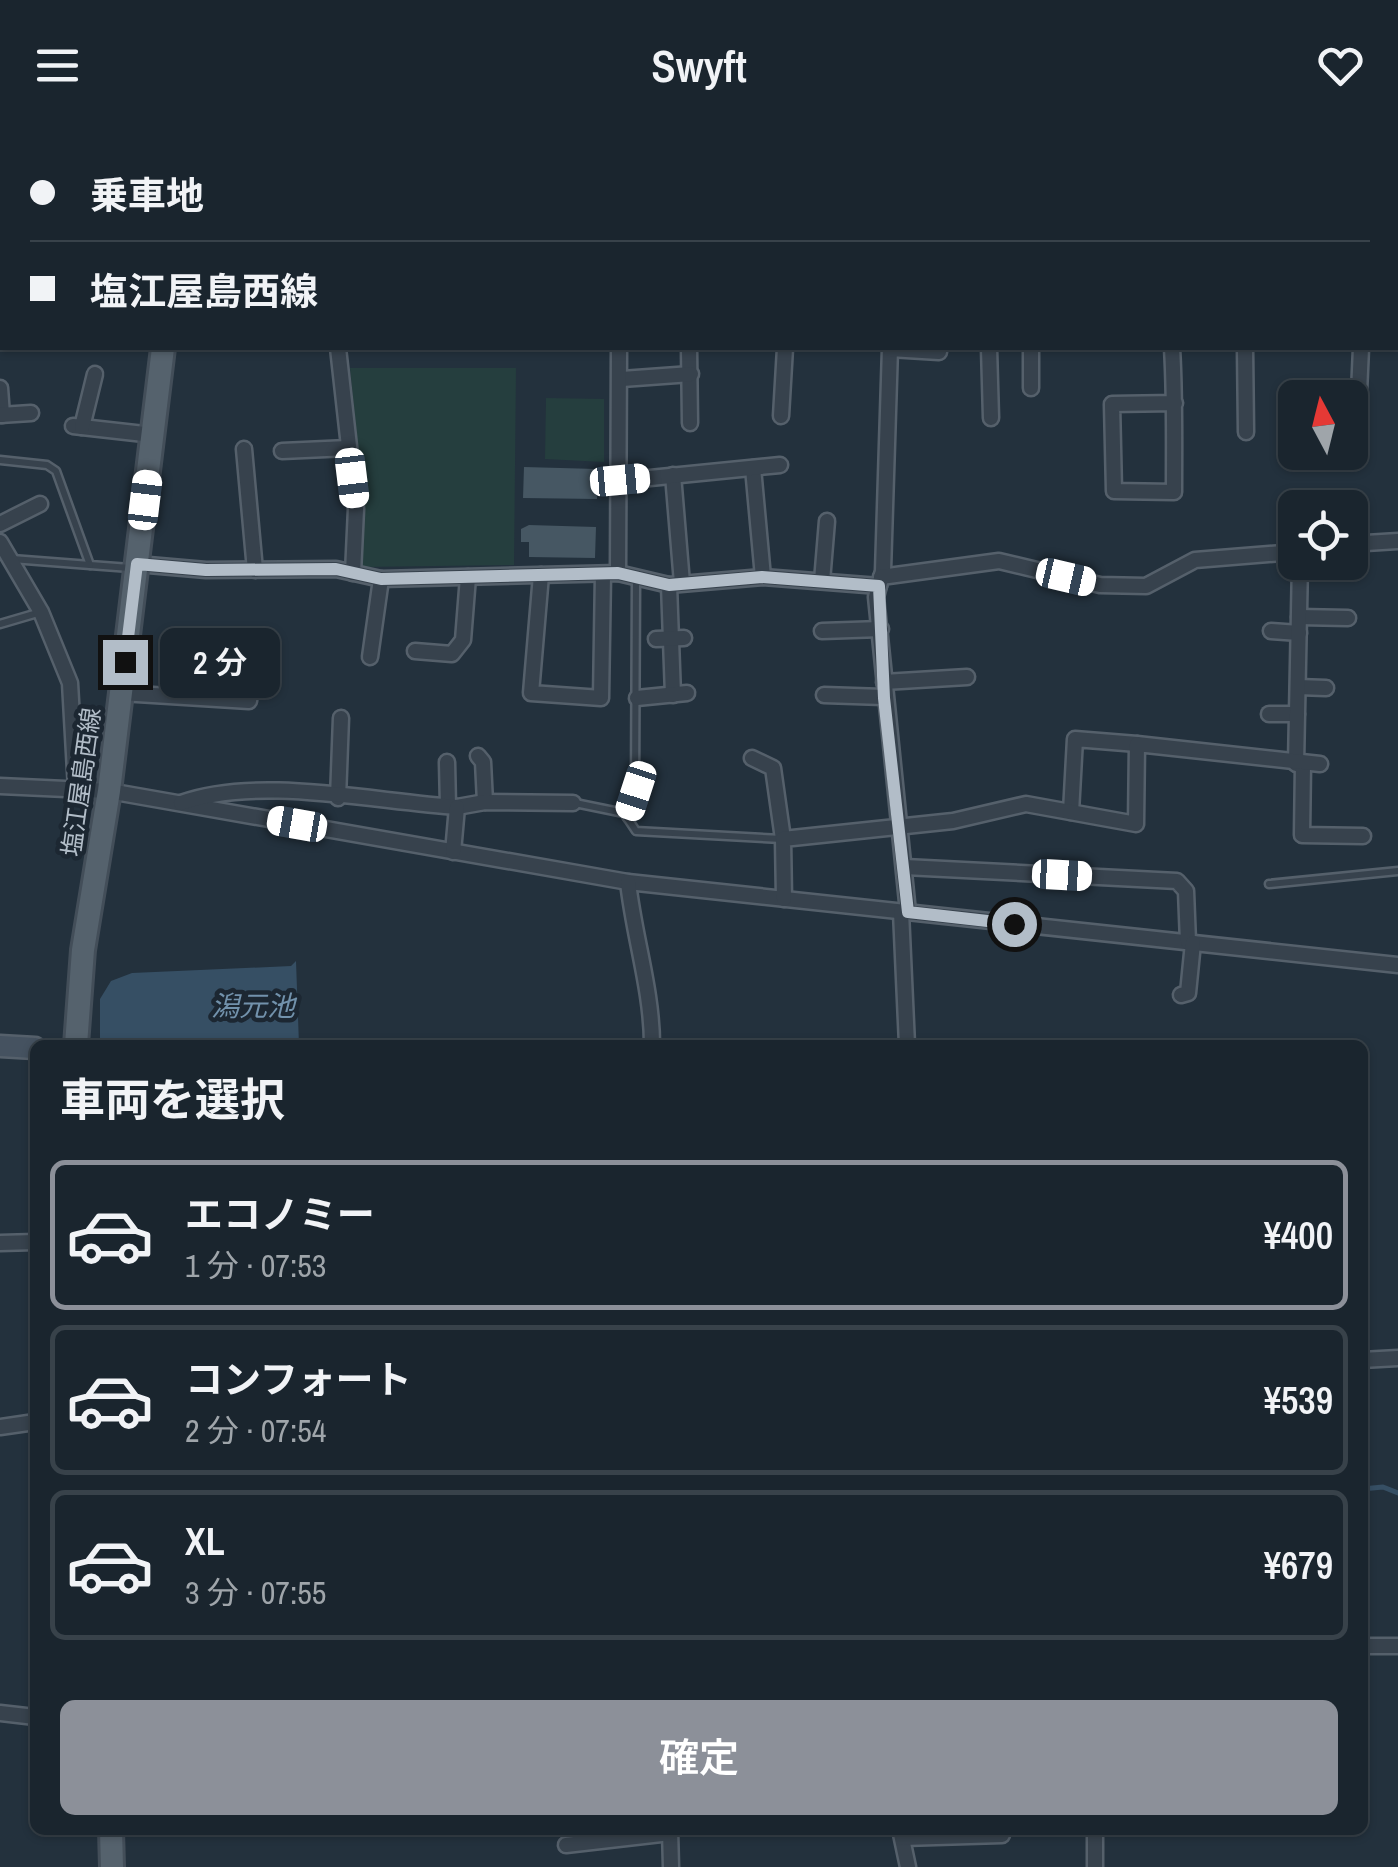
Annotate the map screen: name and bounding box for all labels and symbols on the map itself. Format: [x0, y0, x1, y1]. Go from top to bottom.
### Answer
north arrow [1278, 380, 1368, 470]
car [333, 446, 371, 510]
car [589, 462, 651, 498]
car [126, 468, 164, 532]
car [1033, 556, 1099, 598]
callout: 2 分 [160, 627, 280, 697]
route end [103, 640, 148, 685]
street label: 塩江屋島西線 [54, 705, 108, 859]
car [612, 758, 660, 824]
car [265, 804, 329, 844]
car [1031, 858, 1093, 892]
route start [992, 902, 1037, 947]
water label: 潟元池 [211, 987, 298, 1025]

